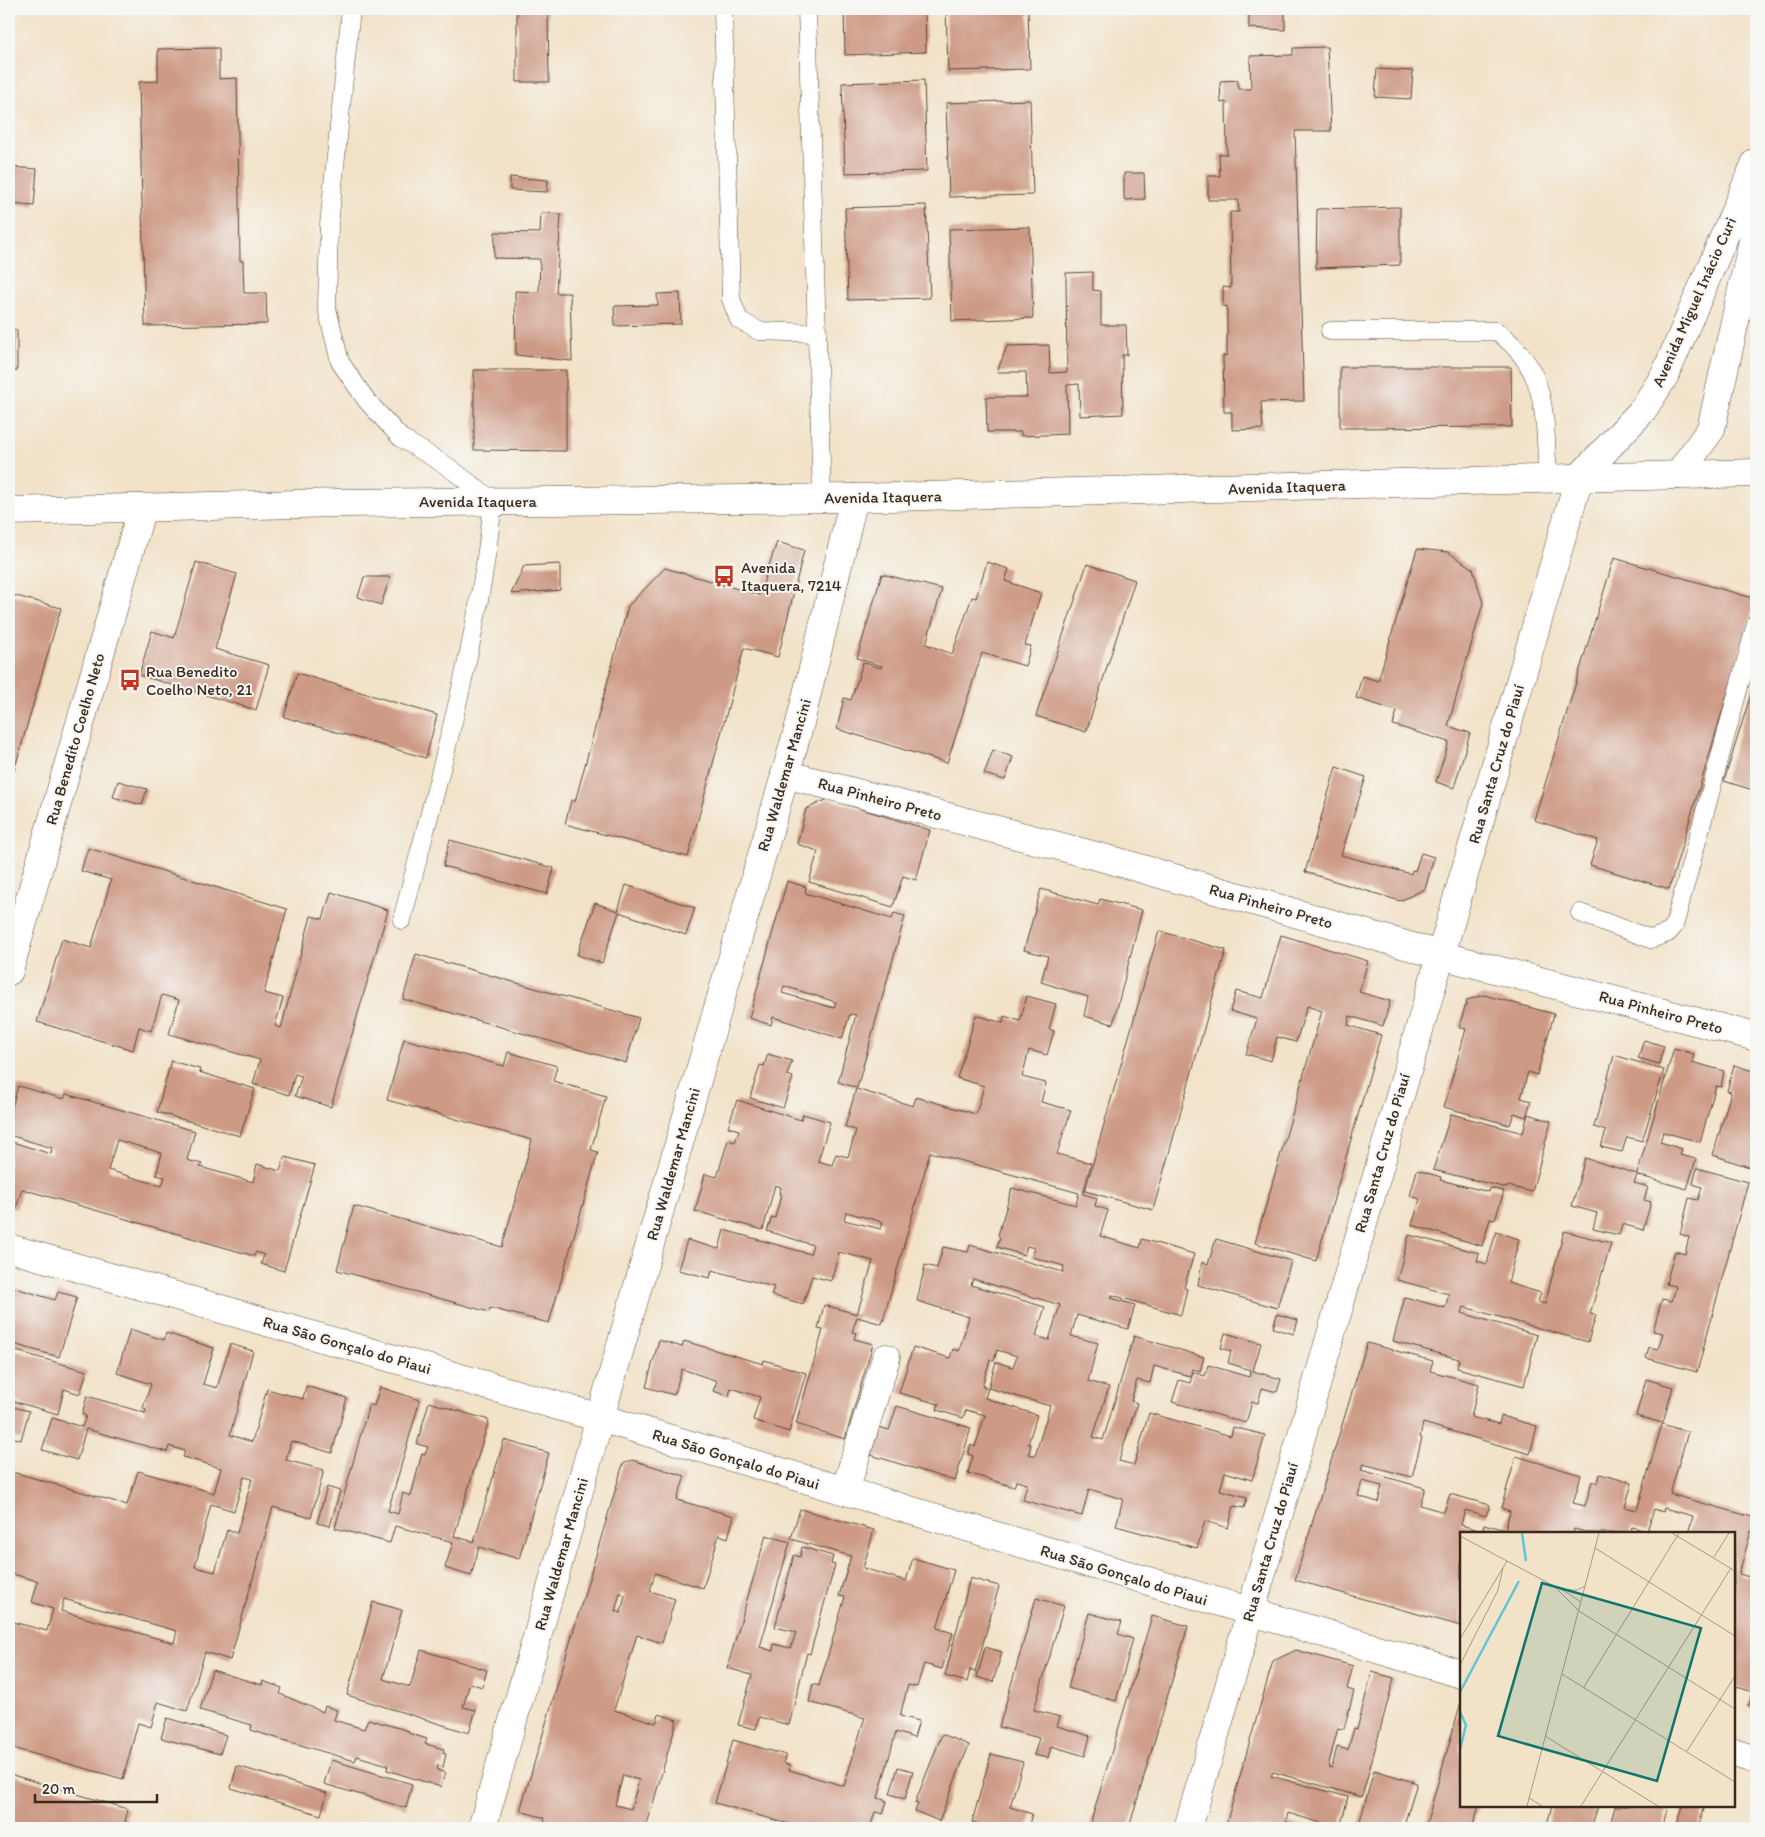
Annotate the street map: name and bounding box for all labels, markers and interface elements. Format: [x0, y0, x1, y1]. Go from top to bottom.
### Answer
street label: Avenida Miguel Inácio Curi [1648, 214, 1740, 390]
street label: Avenida Itaquera [1228, 475, 1347, 499]
street label: Avenida Itaquera [824, 486, 943, 508]
street label: Avenida Itaquera [419, 492, 538, 511]
place label: Avenida Itaquera, 7214 [741, 558, 842, 595]
bus stop icon: Avenida Itaquera, 7214 [711, 563, 737, 589]
street label: Rua Benedito Coelho Neto [41, 651, 109, 827]
place label: Rua Benedito Coelho Neto, 21 [146, 662, 253, 699]
bus stop icon: Rua Benedito Coelho Neto, 21 [117, 667, 143, 693]
street label: Rua Santa Cruz do Piauí [1464, 682, 1528, 846]
street label: Rua Waldemar Mancini [753, 696, 815, 854]
street label: Rua Pinheiro Preto [816, 773, 944, 825]
street label: Rua Pinheiro Preto [1207, 879, 1335, 933]
street label: Rua Pinheiro Preto [1597, 986, 1725, 1038]
street label: Rua Santa Cruz do Piauí [1350, 1071, 1414, 1235]
street label: Rua Waldemar Mancini [642, 1085, 704, 1243]
street label: Rua São Gonçalo do Piaui [261, 1312, 433, 1378]
street label: Rua São Gonçalo do Piaui [650, 1424, 822, 1494]
street label: Rua Santa Cruz do Piauí [1238, 1460, 1302, 1624]
street label: Rua Waldemar Mancini [530, 1475, 592, 1633]
inset map [1460, 1532, 1735, 1807]
street label: Rua São Gonçalo do Piaui [1038, 1540, 1210, 1610]
scale bar [35, 1772, 158, 1804]
text: 20 m [42, 1780, 76, 1798]

